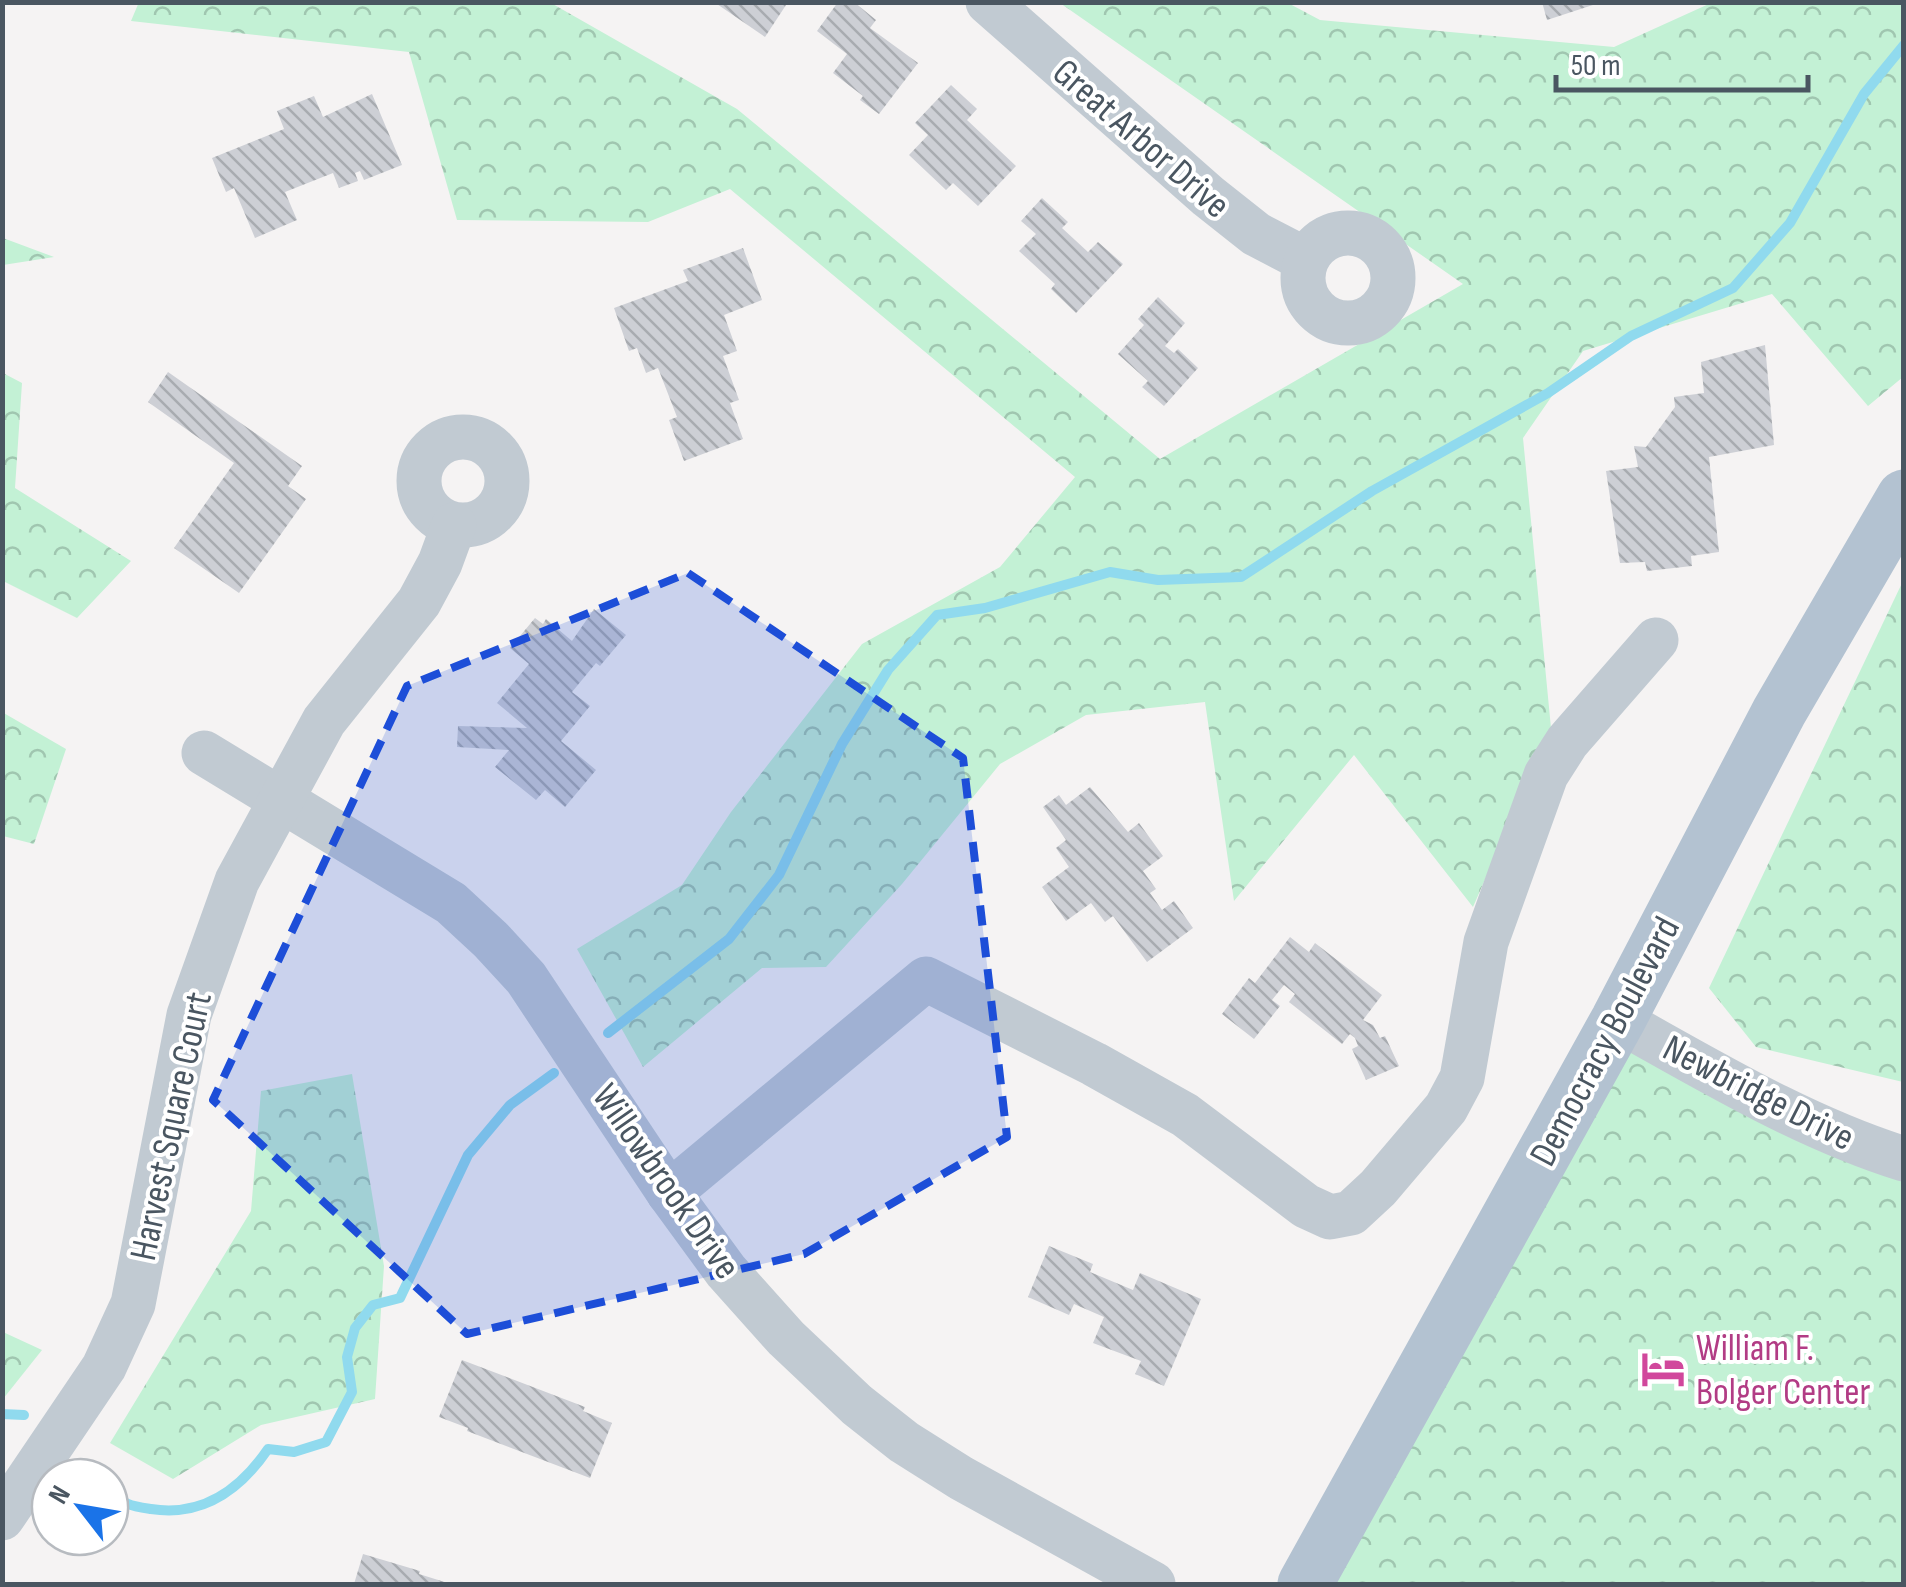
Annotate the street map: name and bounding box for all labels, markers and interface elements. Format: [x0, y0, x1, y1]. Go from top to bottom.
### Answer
scale bar [1556, 30, 1808, 92]
text: 50 m [1571, 48, 1620, 84]
street label: Great Arbor Drive [1043, 50, 1239, 228]
street label: Democracy Boulevard [1521, 910, 1690, 1174]
street label: Harvest Square Court [121, 988, 222, 1265]
street label: Newbridge Drive [1655, 1026, 1861, 1161]
street label: Willowbrook Drive [582, 1076, 749, 1288]
place label: William F. Bolger Center [1696, 1326, 1870, 1415]
hotel icon: William F. Bolger Center [1639, 1345, 1687, 1393]
north arrow [30, 1457, 130, 1557]
text: N [42, 1480, 78, 1510]

